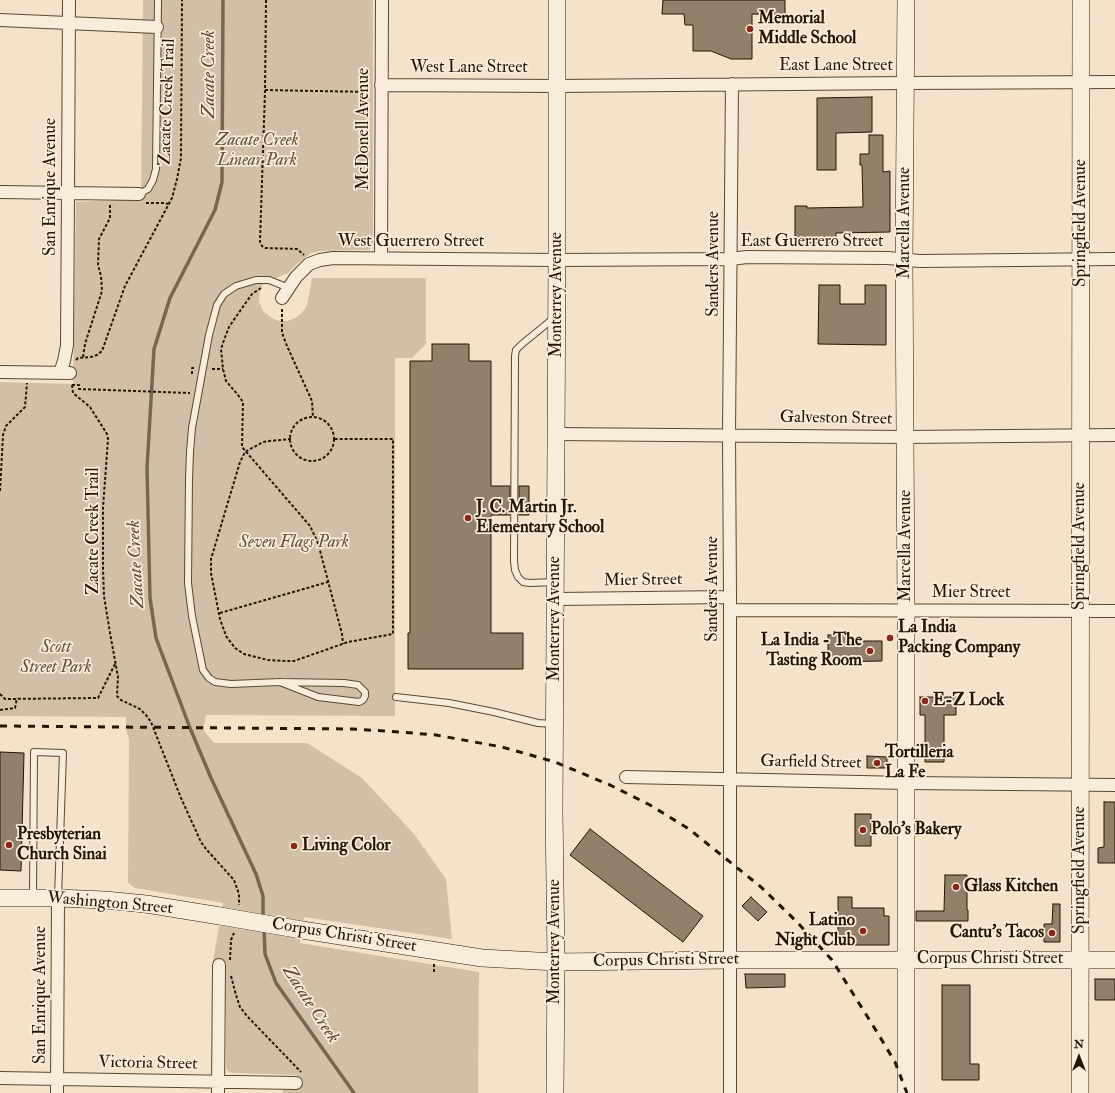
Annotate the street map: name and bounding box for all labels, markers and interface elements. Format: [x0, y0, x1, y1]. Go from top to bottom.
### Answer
place label: Memorial Middle School [758, 9, 856, 49]
marker: Memorial Middle School [745, 24, 755, 34]
water label: Zacate Creek [199, 30, 221, 118]
street label: Zacate Creek Trail [156, 38, 180, 166]
street label: East Lane Street [779, 56, 893, 76]
street label: West Lane Street [410, 58, 528, 78]
street label: McDonell Avenue [354, 68, 374, 190]
street label: San Enrique Avenue [41, 118, 61, 256]
park label: Zacate Creek Linear Park [216, 131, 298, 171]
street label: Springfield Avenue [1071, 159, 1091, 287]
street label: Marcella Avenue [895, 167, 915, 279]
street label: Sanders Avenue [704, 211, 724, 317]
street label: West Guerrero Street [338, 232, 484, 252]
street label: Monterrey Avenue [547, 232, 567, 358]
street label: East Guerrero Street [740, 232, 884, 252]
street label: Galveston Street [780, 408, 892, 430]
street label: Zacate Creek Trail [84, 467, 104, 595]
street label: Springfield Avenue [1070, 482, 1090, 610]
street label: Marcella Avenue [896, 490, 916, 602]
place label: J. C. Martin Jr. Elementary School [476, 498, 604, 538]
marker: J. C. Martin Jr. Elementary School [463, 513, 473, 523]
water label: Zacate Creek [124, 520, 150, 608]
park label: Seven Flags Park [239, 533, 349, 553]
street label: Sanders Avenue [703, 536, 723, 642]
street label: Monterrey Avenue [545, 556, 565, 682]
street label: Mier Street [603, 570, 683, 592]
street label: Mier Street [932, 583, 1010, 603]
place label: La India Packing Company [898, 618, 1020, 658]
place label: La India - The Tasting Room [761, 631, 862, 671]
marker: La India Packing Company [885, 633, 895, 643]
park label: Scott Street Park [20, 638, 92, 678]
marker: La India - The Tasting Room [865, 646, 875, 656]
place label: E-Z Lock [933, 691, 1004, 711]
marker: E-Z Lock [920, 696, 930, 706]
place label: Tortilleria La Fe [885, 743, 954, 783]
street label: Garfield Street [760, 752, 862, 774]
marker: Tortilleria La Fe [872, 758, 882, 768]
street label: Springfield Avenue [1070, 806, 1090, 934]
place label: Polo's Bakery [871, 820, 961, 840]
place label: Presbyterian Church Sinai [17, 825, 107, 865]
marker: Polo's Bakery [858, 825, 868, 835]
place label: Living Color [302, 836, 391, 856]
marker: Presbyterian Church Sinai [4, 840, 14, 850]
marker: Living Color [289, 841, 299, 851]
place label: Glass Kitchen [964, 877, 1058, 897]
street label: Monterrey Avenue [545, 879, 565, 1005]
marker: Glass Kitchen [951, 882, 961, 892]
street label: Washington Street [46, 888, 174, 920]
place label: Latino Night Club [775, 911, 855, 951]
street label: Corpus Christi Street [270, 914, 418, 958]
place label: Cantu's Tacos [950, 923, 1044, 943]
street label: San Enrique Avenue [31, 926, 51, 1064]
marker: Latino Night Club [858, 926, 868, 936]
marker: Cantu's Tacos [1047, 928, 1057, 938]
street label: Corpus Christi Street [917, 949, 1063, 969]
street label: Corpus Christi Street [593, 950, 739, 972]
water label: Zacate Creek [277, 962, 343, 1048]
north arrow [1059, 1037, 1099, 1077]
text: N [1074, 1038, 1084, 1051]
street label: Victoria Street [98, 1053, 198, 1075]

